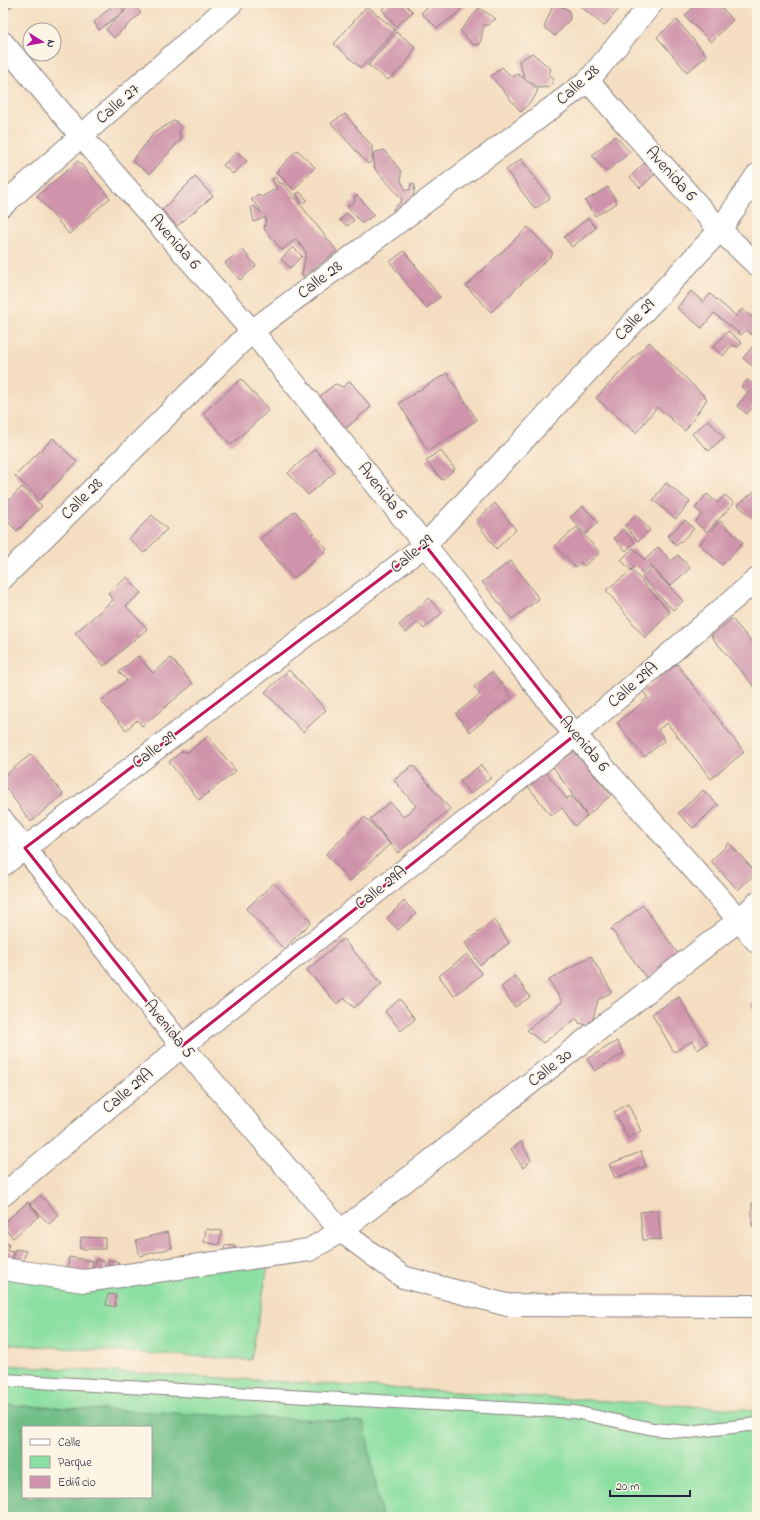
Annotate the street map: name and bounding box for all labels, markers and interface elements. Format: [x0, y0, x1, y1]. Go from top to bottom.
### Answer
north arrow [22, 22, 62, 62]
text: N [42, 39, 59, 49]
street label: Calle 28 [551, 59, 605, 111]
street label: Calle 27 [90, 78, 146, 130]
street label: Avenida 6 [639, 141, 703, 208]
street label: Avenida 6 [144, 208, 207, 276]
street label: Calle 28 [292, 255, 348, 305]
street label: Calle 29 [609, 293, 661, 347]
street label: Avenida 6 [351, 457, 413, 525]
street label: Calle 28 [55, 472, 109, 526]
street label: Calle 29 [385, 528, 439, 580]
street label: Calle 29A [602, 656, 664, 714]
street label: Avenida 6 [553, 710, 615, 778]
street label: Calle 29 [127, 725, 181, 775]
street label: Calle 29A [350, 860, 412, 916]
street label: Avenida 5 [137, 994, 201, 1064]
street label: Calle 30 [522, 1043, 578, 1093]
street label: Calle 29A [97, 1062, 159, 1120]
legend [22, 1426, 152, 1498]
text: Calle [58, 1434, 81, 1452]
text: Parque [58, 1454, 92, 1472]
scale bar [610, 1472, 690, 1498]
text: Edificio [58, 1474, 96, 1492]
text: 20 m [616, 1478, 639, 1496]

